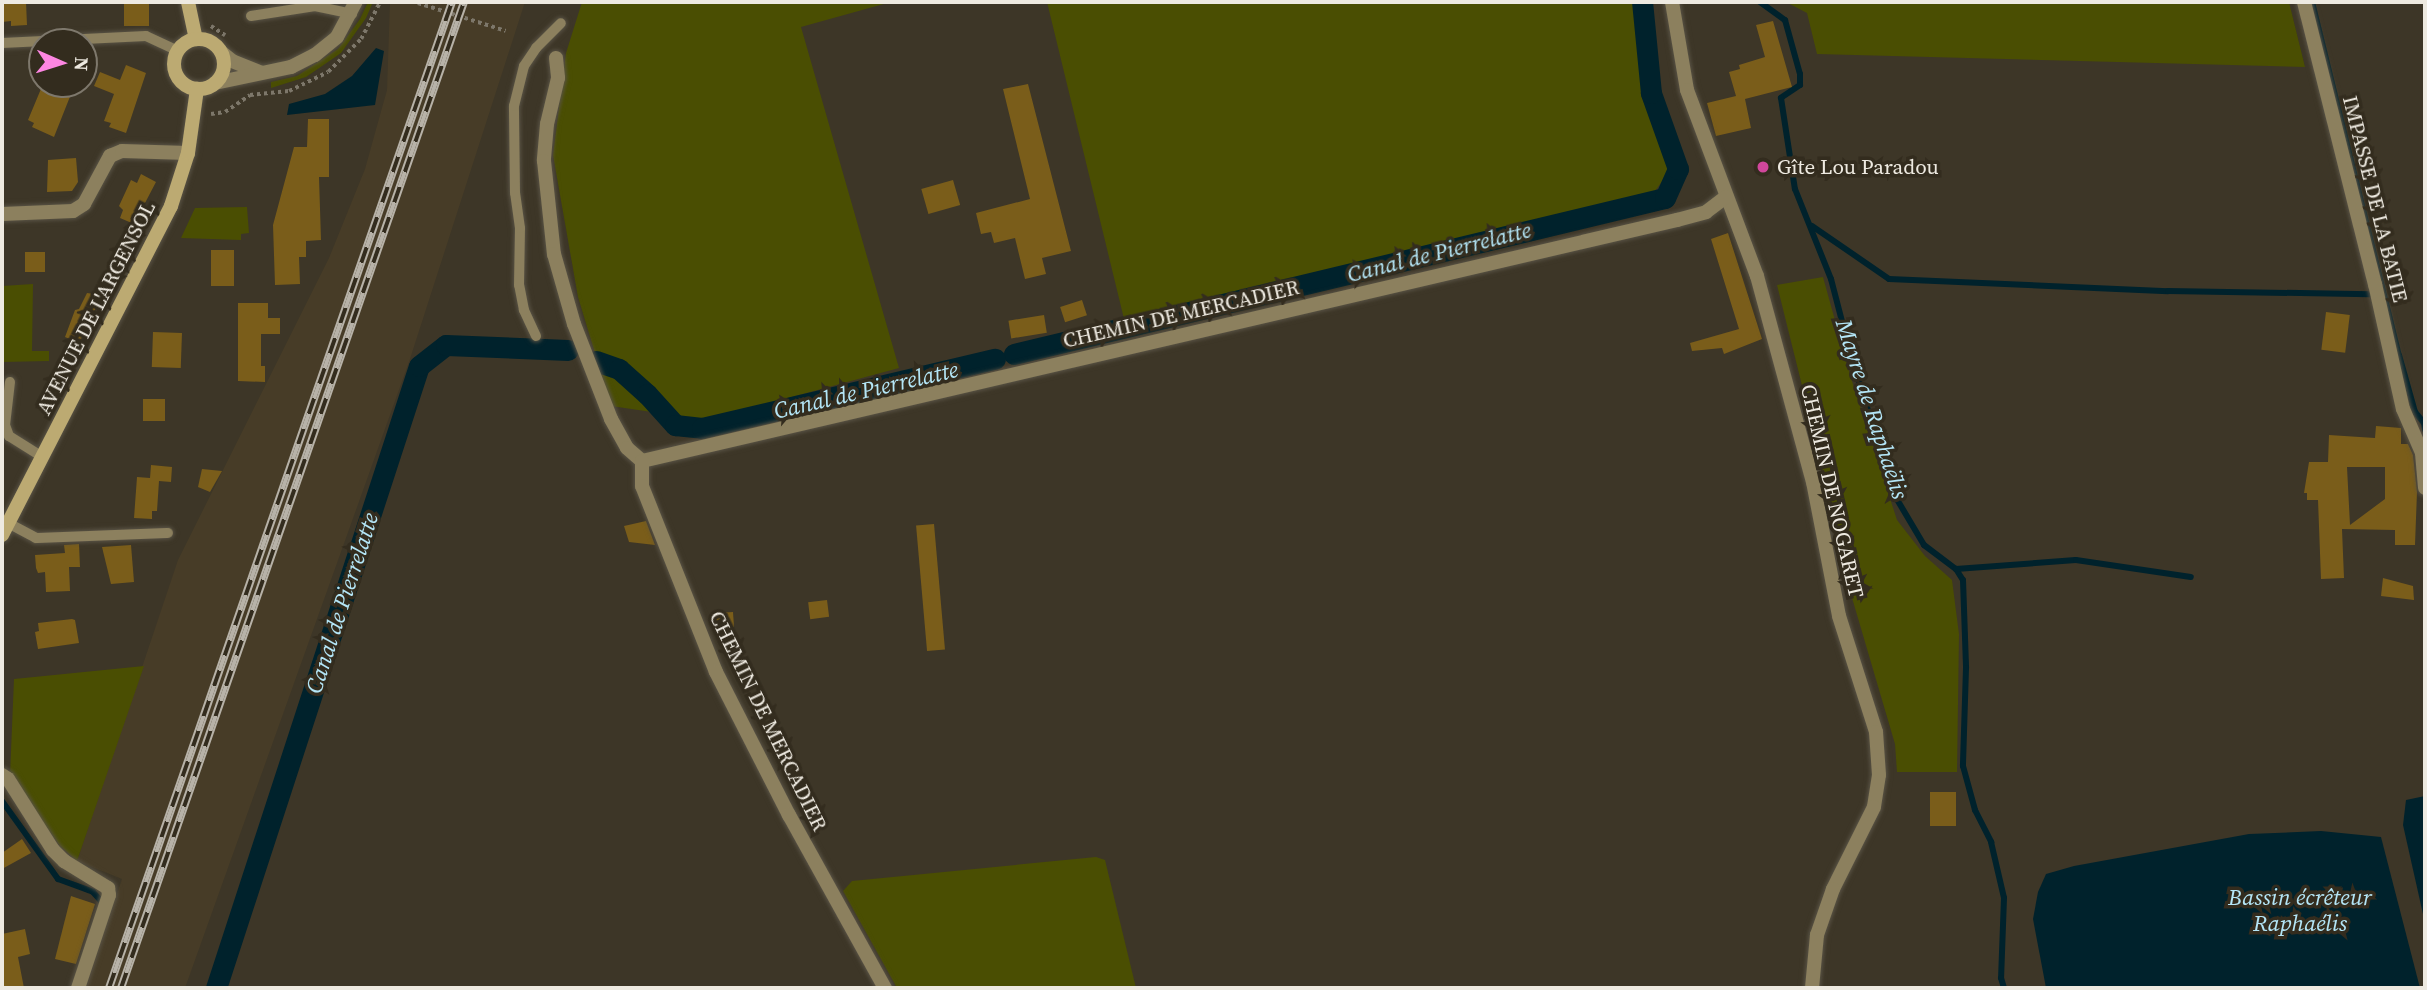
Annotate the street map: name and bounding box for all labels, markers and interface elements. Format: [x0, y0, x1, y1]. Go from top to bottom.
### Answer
north arrow [28, 28, 98, 98]
text: N [69, 56, 95, 72]
street label: IMPASSE DE LA BATIE [2337, 93, 2413, 305]
place label: Gîte Lou Paradou [1777, 154, 1939, 180]
marker: Gîte Lou Paradou [1755, 159, 1771, 175]
street label: AVENUE DE L'ARGENSOL [31, 197, 161, 419]
water label: Canal de Pierrelatte [1344, 216, 1534, 288]
street label: CHEMIN DE MERCADIER [1060, 275, 1302, 353]
water label: Mayre de Raphaëlis [1830, 316, 1914, 502]
water label: Canal de Pierrelatte [771, 355, 961, 425]
street label: CHEMIN DE NOGARET [1795, 382, 1869, 600]
water label: Canal de Pierrelatte [300, 509, 384, 697]
street label: CHEMIN DE MERCADIER [704, 607, 832, 835]
water label: Bassin écrêteur Raphaélis [2228, 883, 2372, 937]

